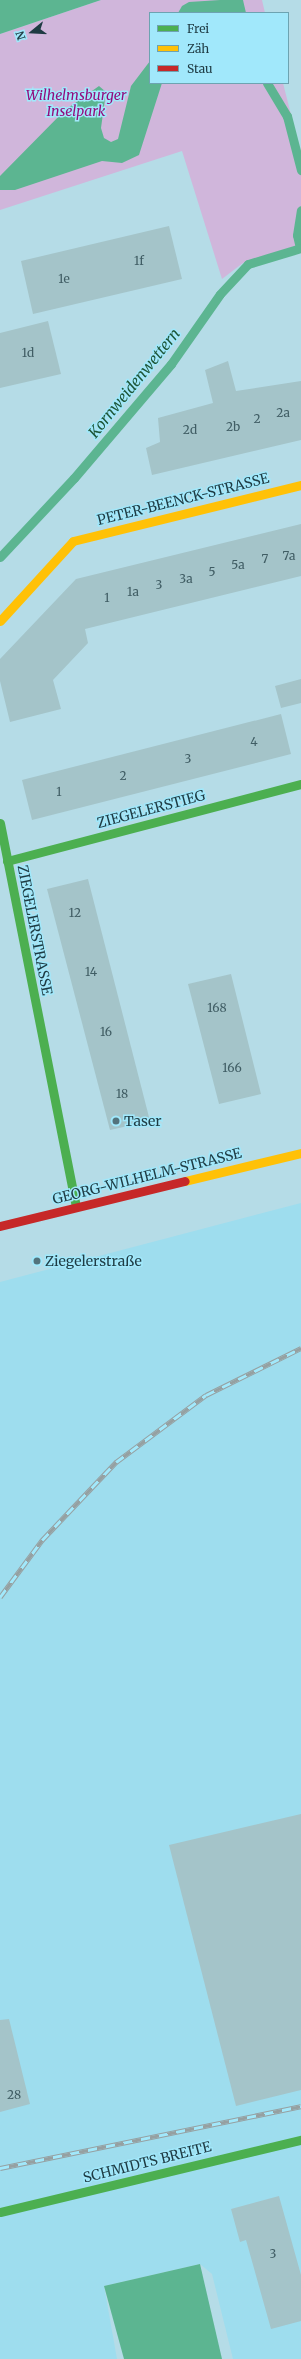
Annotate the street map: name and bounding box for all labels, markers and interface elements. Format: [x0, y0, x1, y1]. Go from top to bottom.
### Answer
north arrow [12, 12, 52, 52]
legend [149, 12, 289, 84]
text: Frei [187, 21, 209, 36]
text: N [13, 29, 29, 42]
text: Zäh [187, 41, 209, 56]
text: Stau [187, 61, 213, 76]
park label: Wilhelmsburger Inselpark [26, 87, 126, 120]
house number: 1f [134, 254, 144, 268]
house number: 1e [58, 272, 70, 286]
water label: Kornweidenwettern [84, 325, 184, 441]
house number: 1d [22, 346, 34, 360]
house number: 2a [276, 406, 290, 420]
house number: 2 [253, 412, 261, 426]
house number: 2b [226, 420, 240, 434]
house number: 2d [183, 423, 197, 437]
street label: PETER-BEENCK-STRASSE [95, 470, 271, 528]
house number: 7a [283, 549, 295, 563]
house number: 7 [262, 552, 268, 566]
house number: 5a [231, 558, 245, 572]
house number: 5 [208, 565, 216, 579]
house number: 3a [179, 572, 193, 586]
house number: 3 [156, 578, 162, 592]
house number: 1a [127, 585, 139, 599]
house number: 1 [104, 591, 110, 605]
house number: 4 [250, 735, 258, 749]
house number: 3 [185, 752, 191, 766]
house number: 2 [119, 769, 127, 783]
house number: 1 [56, 785, 62, 799]
street label: ZIEGELERSTIEG [95, 786, 207, 832]
street label: ZIEGELERSTRASSE [14, 863, 56, 997]
house number: 12 [69, 906, 81, 920]
house number: 14 [85, 965, 97, 979]
house number: 168 [207, 1001, 227, 1015]
house number: 16 [100, 1025, 112, 1039]
house number: 166 [222, 1061, 242, 1075]
house number: 18 [116, 1087, 128, 1101]
place label: Taser [124, 1113, 162, 1129]
marker: Taser [111, 1116, 121, 1126]
street label: GEORG-WILHELM-STRASSE [51, 1144, 243, 1208]
place label: Ziegelerstraße [45, 1253, 142, 1269]
marker: Ziegelerstraße [32, 1256, 42, 1266]
house number: 28 [7, 2088, 21, 2102]
street label: SCHMIDTS BREITE [81, 2138, 213, 2186]
house number: 3 [270, 2247, 276, 2261]

